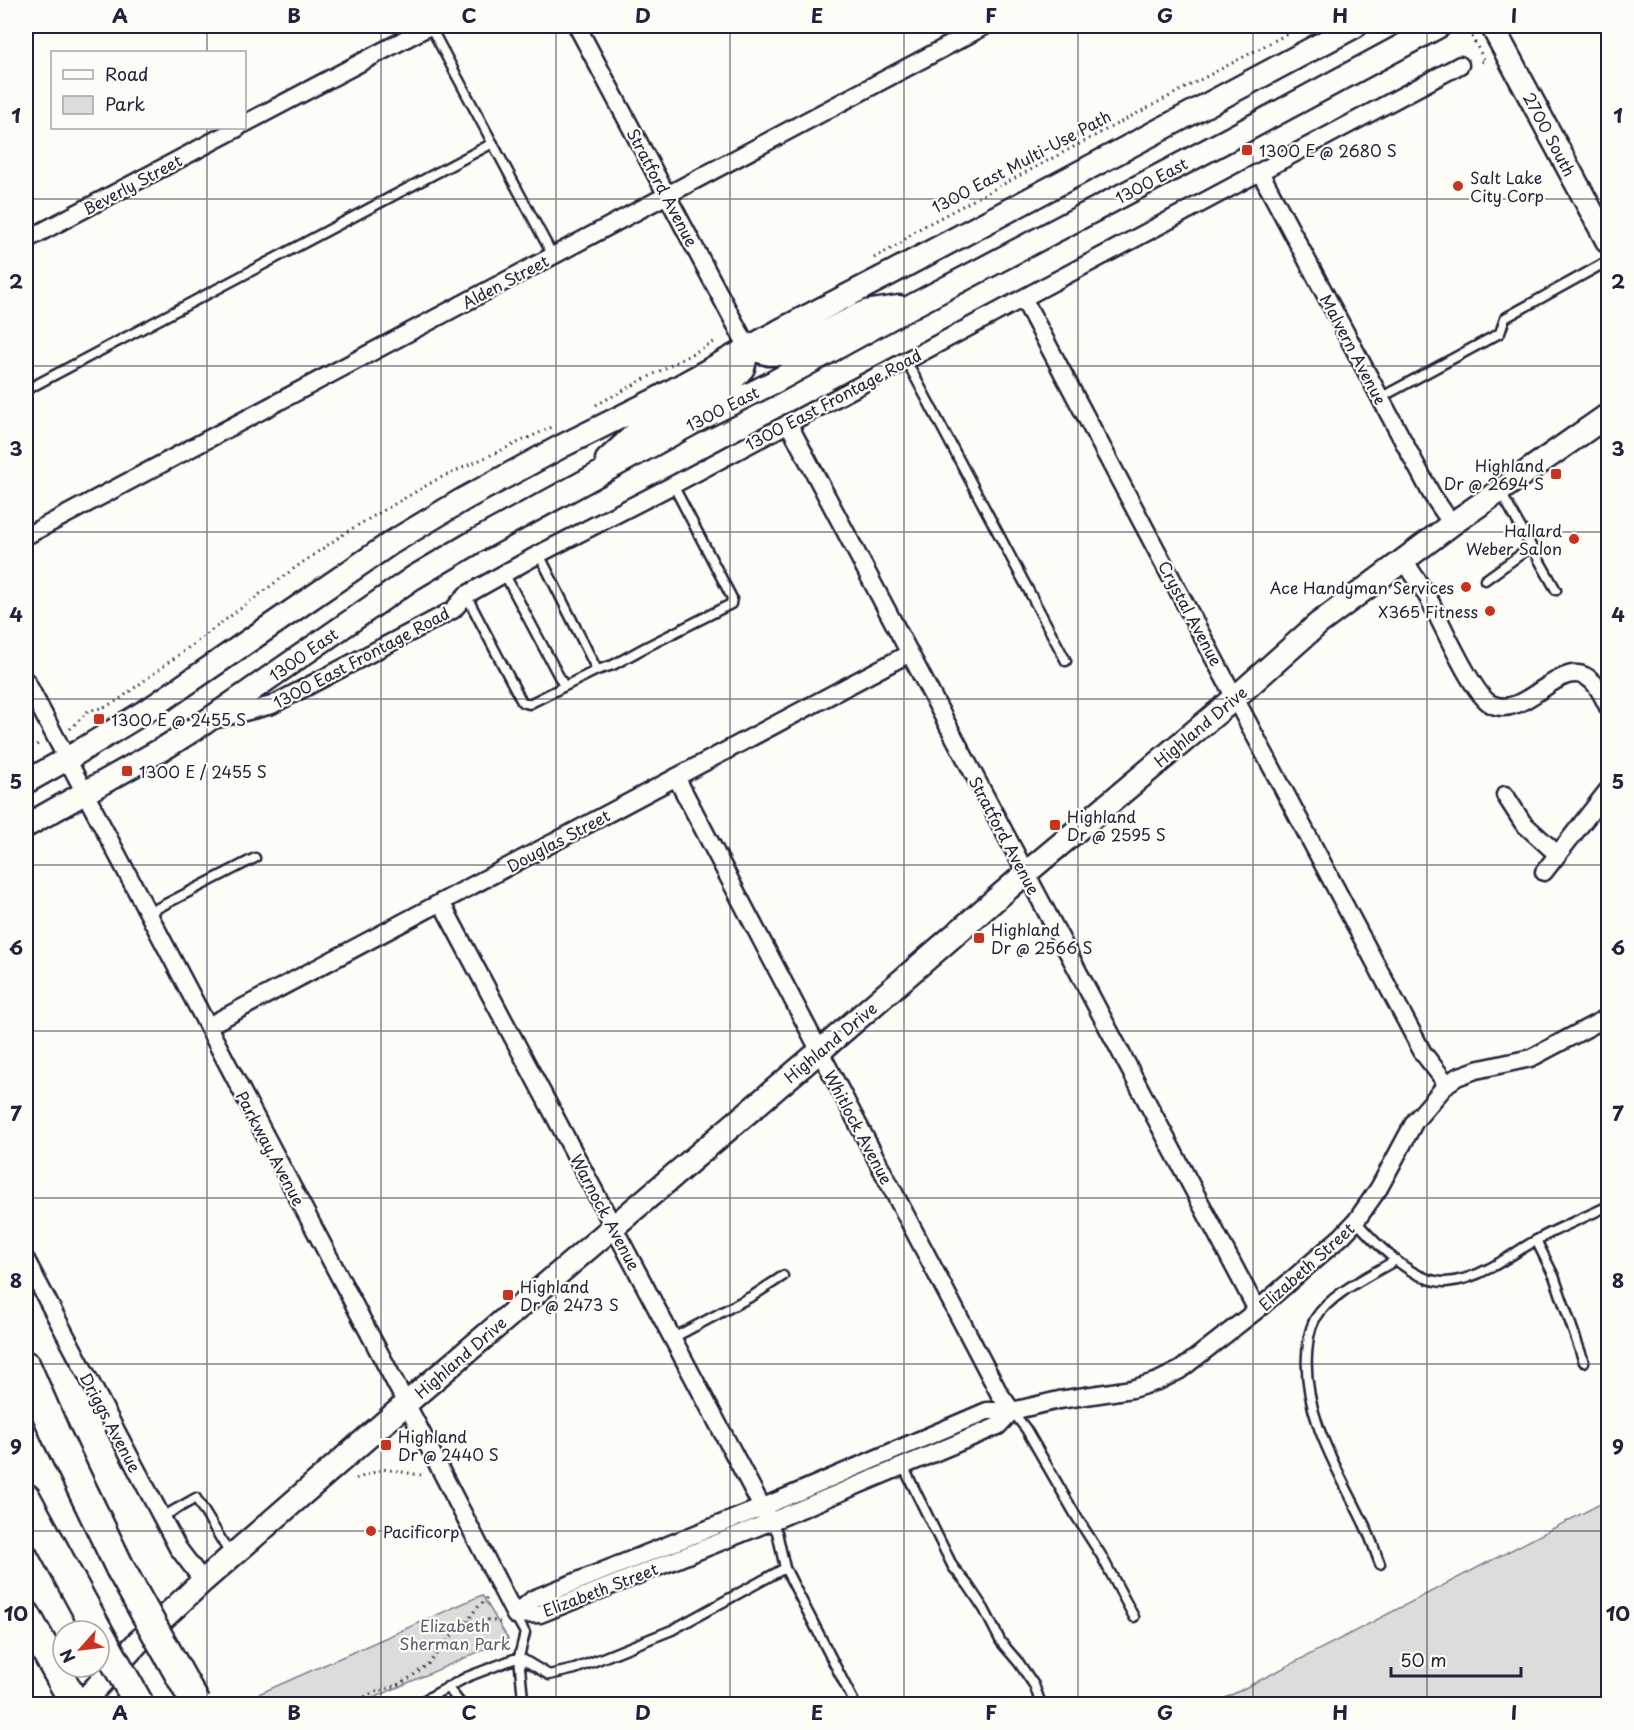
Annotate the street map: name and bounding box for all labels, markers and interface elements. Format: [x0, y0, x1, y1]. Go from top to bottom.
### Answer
text: A [112, 0, 128, 30]
text: B [287, 0, 301, 30]
text: C [461, 0, 477, 30]
text: D [635, 0, 651, 30]
text: E [811, 0, 823, 30]
text: F [985, 0, 997, 30]
text: G [1157, 0, 1173, 30]
text: H [1332, 0, 1348, 30]
text: I [1511, 0, 1517, 30]
legend [51, 51, 246, 129]
text: Road [105, 60, 149, 87]
street label: 2700 South [1518, 88, 1582, 180]
text: Park [105, 90, 145, 117]
text: 1 [11, 100, 21, 130]
text: 1 [1613, 100, 1623, 130]
street label: 1300 East Multi-Use Path [927, 103, 1115, 219]
street label: Stratford Avenue [622, 123, 705, 251]
place label: 1300 E @ 2680 S [1259, 138, 1397, 162]
marker: 1300 E @ 2680 S [1240, 143, 1254, 157]
street label: Beverly Street [78, 148, 186, 220]
street label: 1300 East [1110, 151, 1192, 209]
place label: Salt Lake City Corp [1470, 165, 1544, 207]
marker: Salt Lake City Corp [1451, 179, 1465, 193]
street label: Alden Street [457, 248, 553, 314]
text: 2 [9, 266, 23, 296]
text: 2 [1611, 266, 1625, 296]
street label: Malvern Avenue [1315, 290, 1393, 408]
street label: 1300 East Frontage Road [741, 342, 925, 456]
street label: 1300 East [681, 379, 763, 437]
text: 3 [9, 433, 23, 463]
text: 3 [1611, 433, 1625, 463]
place label: Highland Dr @ 2694 S [1444, 453, 1544, 495]
marker: Highland Dr @ 2694 S [1549, 467, 1563, 481]
place label: Hallard Weber Salon [1466, 518, 1562, 560]
marker: Hallard Weber Salon [1567, 532, 1581, 546]
street label: Crystal Avenue [1153, 556, 1229, 670]
place label: Ace Handyman Services [1270, 575, 1454, 599]
marker: Ace Handyman Services [1459, 580, 1473, 594]
text: 4 [9, 599, 23, 629]
place label: X365 Fitness [1378, 599, 1478, 623]
text: 4 [1611, 599, 1625, 629]
street label: 1300 East Frontage Road [269, 600, 453, 714]
marker: X365 Fitness [1483, 604, 1497, 618]
street label: 1300 East [264, 622, 342, 686]
street label: Highland Drive [1148, 680, 1252, 772]
place label: 1300 E @ 2455 S [111, 707, 246, 731]
marker: 1300 E @ 2455 S [92, 712, 106, 726]
place label: 1300 E / 2455 S [139, 759, 267, 783]
marker: 1300 E / 2455 S [120, 764, 134, 778]
text: 5 [10, 766, 22, 796]
text: 5 [1612, 766, 1624, 796]
street label: Stratford Avenue [964, 771, 1047, 899]
street label: Douglas Street [502, 802, 614, 877]
place label: Highland Dr @ 2595 S [1067, 804, 1166, 846]
marker: Highland Dr @ 2595 S [1048, 818, 1062, 832]
place label: Highland Dr @ 2566 S [991, 917, 1092, 959]
marker: Highland Dr @ 2566 S [972, 931, 986, 945]
text: 6 [9, 932, 23, 962]
text: 6 [1611, 932, 1625, 962]
street label: Highland Drive [778, 996, 882, 1088]
street label: Whitlock Avenue [819, 1066, 899, 1189]
street label: Parkway Avenue [231, 1086, 312, 1210]
text: 7 [10, 1098, 22, 1128]
text: 7 [1612, 1098, 1624, 1128]
street label: Warnock Avenue [565, 1150, 647, 1275]
street label: Elizabeth Street [1253, 1216, 1360, 1316]
text: 8 [10, 1265, 22, 1295]
text: 8 [1612, 1265, 1624, 1295]
place label: Highland Dr @ 2473 S [520, 1274, 619, 1316]
marker: Highland Dr @ 2473 S [501, 1288, 515, 1302]
street label: Highland Drive [409, 1310, 511, 1404]
street label: Driggs Avenue [75, 1368, 148, 1476]
place label: Highland Dr @ 2440 S [398, 1424, 499, 1466]
text: 9 [10, 1431, 22, 1461]
text: 9 [1612, 1431, 1624, 1461]
marker: Highland Dr @ 2440 S [379, 1438, 393, 1452]
place label: Pacificorp [383, 1519, 459, 1543]
marker: Pacificorp [364, 1524, 378, 1538]
street label: Elizabeth Street [539, 1556, 662, 1622]
text: 10 [4, 1598, 28, 1628]
text: 10 [1606, 1598, 1630, 1628]
park label: Elizabeth Sherman Park [400, 1613, 511, 1655]
north arrow [51, 1619, 111, 1679]
scale bar [1391, 1640, 1522, 1678]
text: N [53, 1645, 80, 1668]
text: 50 m [1400, 1646, 1447, 1673]
text: A [112, 1697, 128, 1727]
text: B [287, 1697, 301, 1727]
text: C [461, 1697, 477, 1727]
text: D [635, 1697, 651, 1727]
text: E [811, 1697, 823, 1727]
text: F [985, 1697, 997, 1727]
text: G [1157, 1697, 1173, 1727]
text: H [1332, 1697, 1348, 1727]
text: I [1511, 1697, 1517, 1727]

